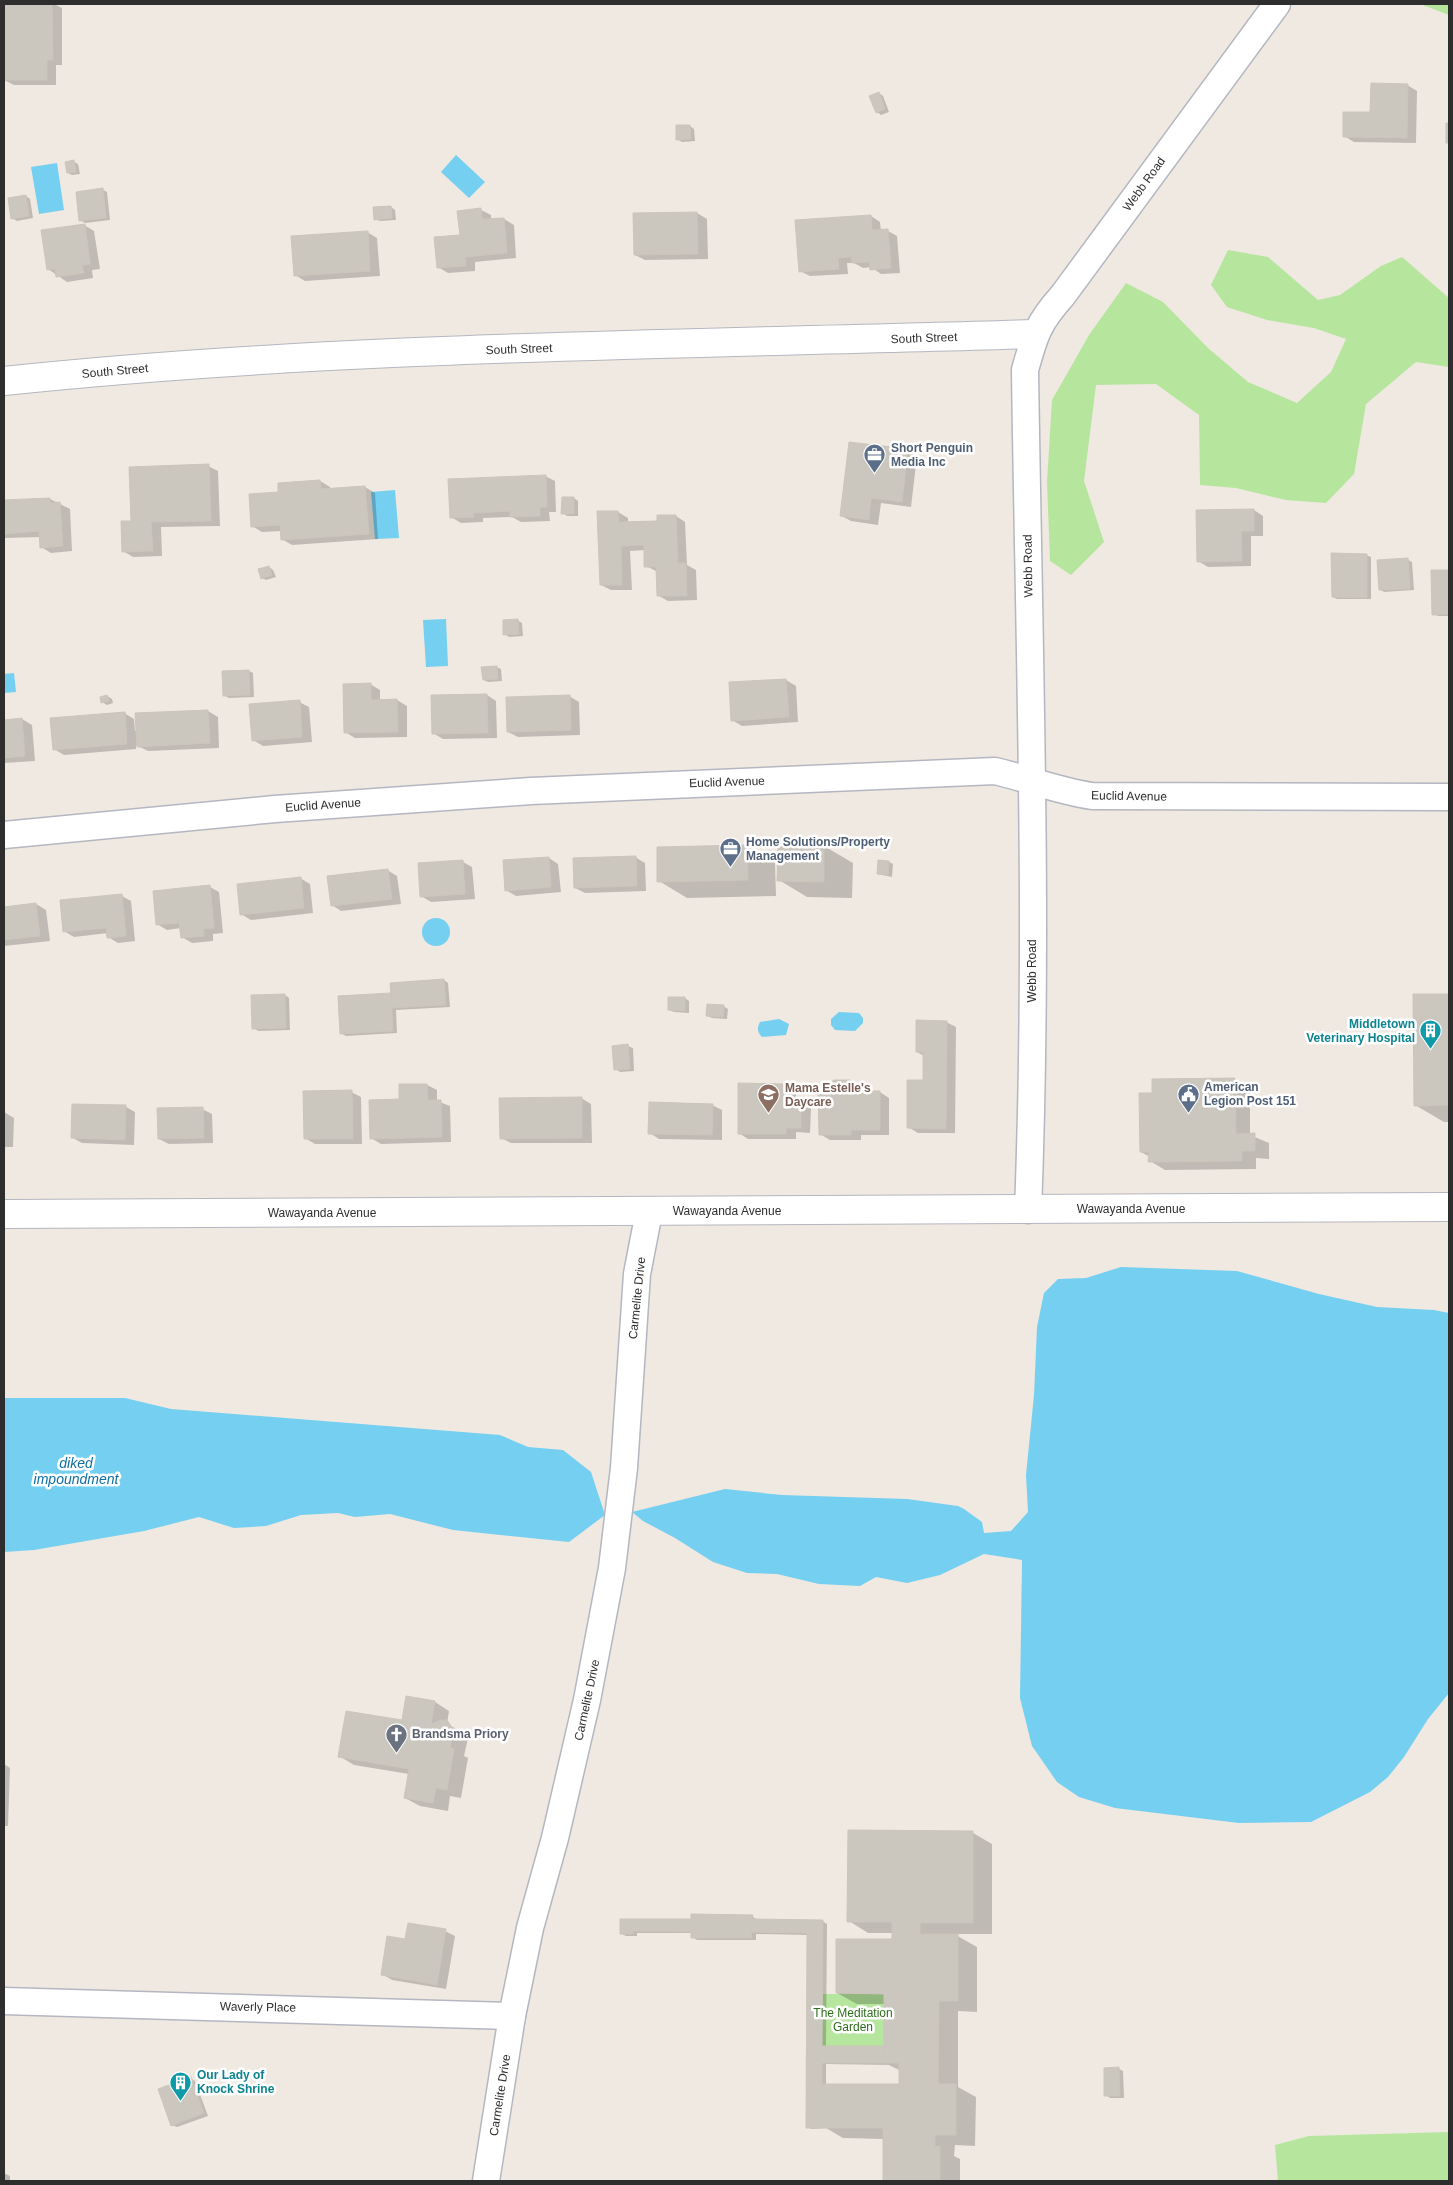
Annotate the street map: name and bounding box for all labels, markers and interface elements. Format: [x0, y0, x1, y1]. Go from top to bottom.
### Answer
street label: Webb Road [1120, 154, 1168, 214]
street label: South Street [890, 330, 958, 346]
street label: South Street [485, 341, 553, 357]
street label: South Street [81, 361, 149, 381]
place label: Short Penguin Media Inc [891, 441, 973, 469]
office icon: Short Penguin Media Inc [863, 443, 887, 474]
street label: Webb Road [1020, 534, 1036, 598]
street label: Euclid Avenue [689, 774, 765, 790]
street label: Euclid Avenue [1091, 788, 1167, 804]
street label: Euclid Avenue [285, 795, 362, 815]
place label: Home Solutions/Property Management [746, 835, 890, 863]
office icon: Home Solutions/Property Management [718, 837, 742, 868]
street label: Webb Road [1025, 939, 1039, 1003]
place label: Middletown Veterinary Hospital [1306, 1017, 1415, 1045]
building icon: Middletown Veterinary Hospital [1419, 1019, 1443, 1050]
place label: American Legion Post 151 [1204, 1080, 1296, 1108]
place label: Mama Estelle's Daycare [785, 1081, 871, 1109]
public building icon: American Legion Post 151 [1176, 1082, 1200, 1113]
school or university icon: Mama Estelle's Daycare [757, 1083, 781, 1114]
street label: Wawayanda Avenue [1077, 1202, 1186, 1216]
street label: Wawayanda Avenue [673, 1204, 782, 1218]
street label: Wawayanda Avenue [268, 1206, 377, 1220]
street label: Carmelite Drive [626, 1256, 648, 1340]
water label: diked impoundment [34, 1455, 120, 1487]
street label: Carmelite Drive [572, 1658, 603, 1742]
church icon: Brandsma Priory [384, 1722, 408, 1753]
place label: Brandsma Priory [412, 1727, 509, 1741]
street label: Waverly Place [220, 1999, 297, 2015]
park label: The Meditation Garden [813, 2006, 893, 2034]
street label: Carmelite Drive [487, 2053, 513, 2137]
place label: Our Lady of Knock Shrine [197, 2068, 275, 2096]
building icon: Our Lady of Knock Shrine [169, 2070, 193, 2101]

